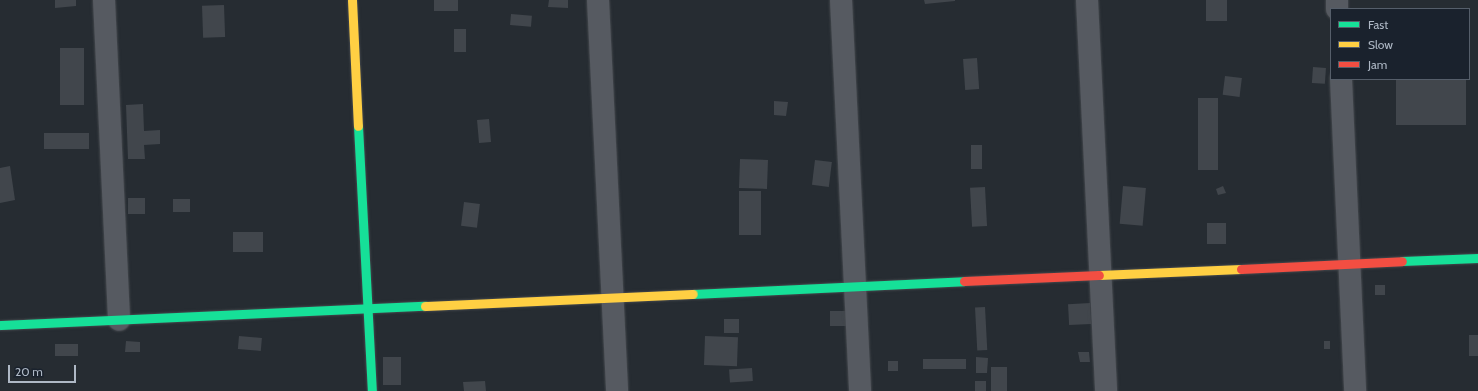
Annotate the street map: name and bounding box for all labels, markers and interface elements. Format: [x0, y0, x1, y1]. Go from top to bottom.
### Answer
legend [1330, 8, 1470, 80]
text: Fast [1368, 17, 1388, 32]
text: Slow [1368, 37, 1393, 52]
text: Jam [1368, 57, 1387, 72]
scale bar [10, 357, 78, 383]
text: 20 m [15, 364, 43, 379]

